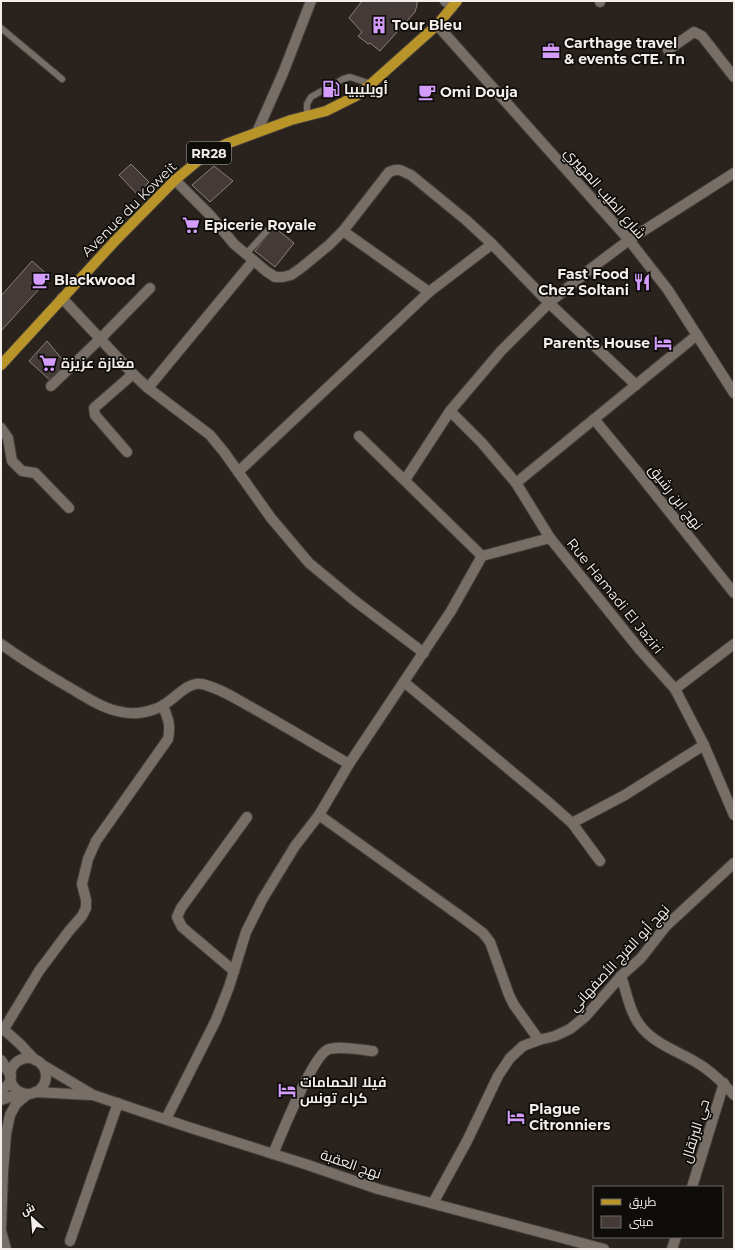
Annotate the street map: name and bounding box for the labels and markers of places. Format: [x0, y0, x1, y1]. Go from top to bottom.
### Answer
building icon: Tour Bleu [369, 15, 389, 35]
place label: Tour Bleu [392, 16, 462, 34]
place label: Carthage travel & events CTE. Tn [564, 34, 685, 68]
office icon: Carthage travel & events CTE. Tn [541, 41, 561, 61]
fuel station icon: أويليبيا [321, 79, 341, 99]
place label: أويليبيا [344, 80, 388, 98]
cafe icon: Omi Douja [417, 82, 437, 102]
place label: Omi Douja [440, 83, 518, 101]
supermarket icon: Epicerie Royale [181, 215, 201, 235]
place label: Epicerie Royale [204, 216, 316, 234]
place label: Fast Food Chez Soltani [538, 265, 629, 299]
cafe icon: Blackwood [31, 270, 51, 290]
place label: Blackwood [54, 271, 136, 289]
restaurant icon: Fast Food Chez Soltani [632, 272, 652, 292]
hotel icon: Parents House [653, 333, 673, 353]
place label: Parents House [543, 334, 650, 352]
supermarket icon: مغازة عزيزة [38, 353, 58, 373]
place label: مغازة عزيزة [61, 354, 135, 372]
place label: فيلا الحمامات كراء تونس [300, 1073, 386, 1107]
hotel icon: فيلا الحمامات كراء تونس [277, 1080, 297, 1100]
place label: Plague Citronniers [529, 1100, 611, 1134]
hotel icon: Plague Citronniers [506, 1107, 526, 1127]

